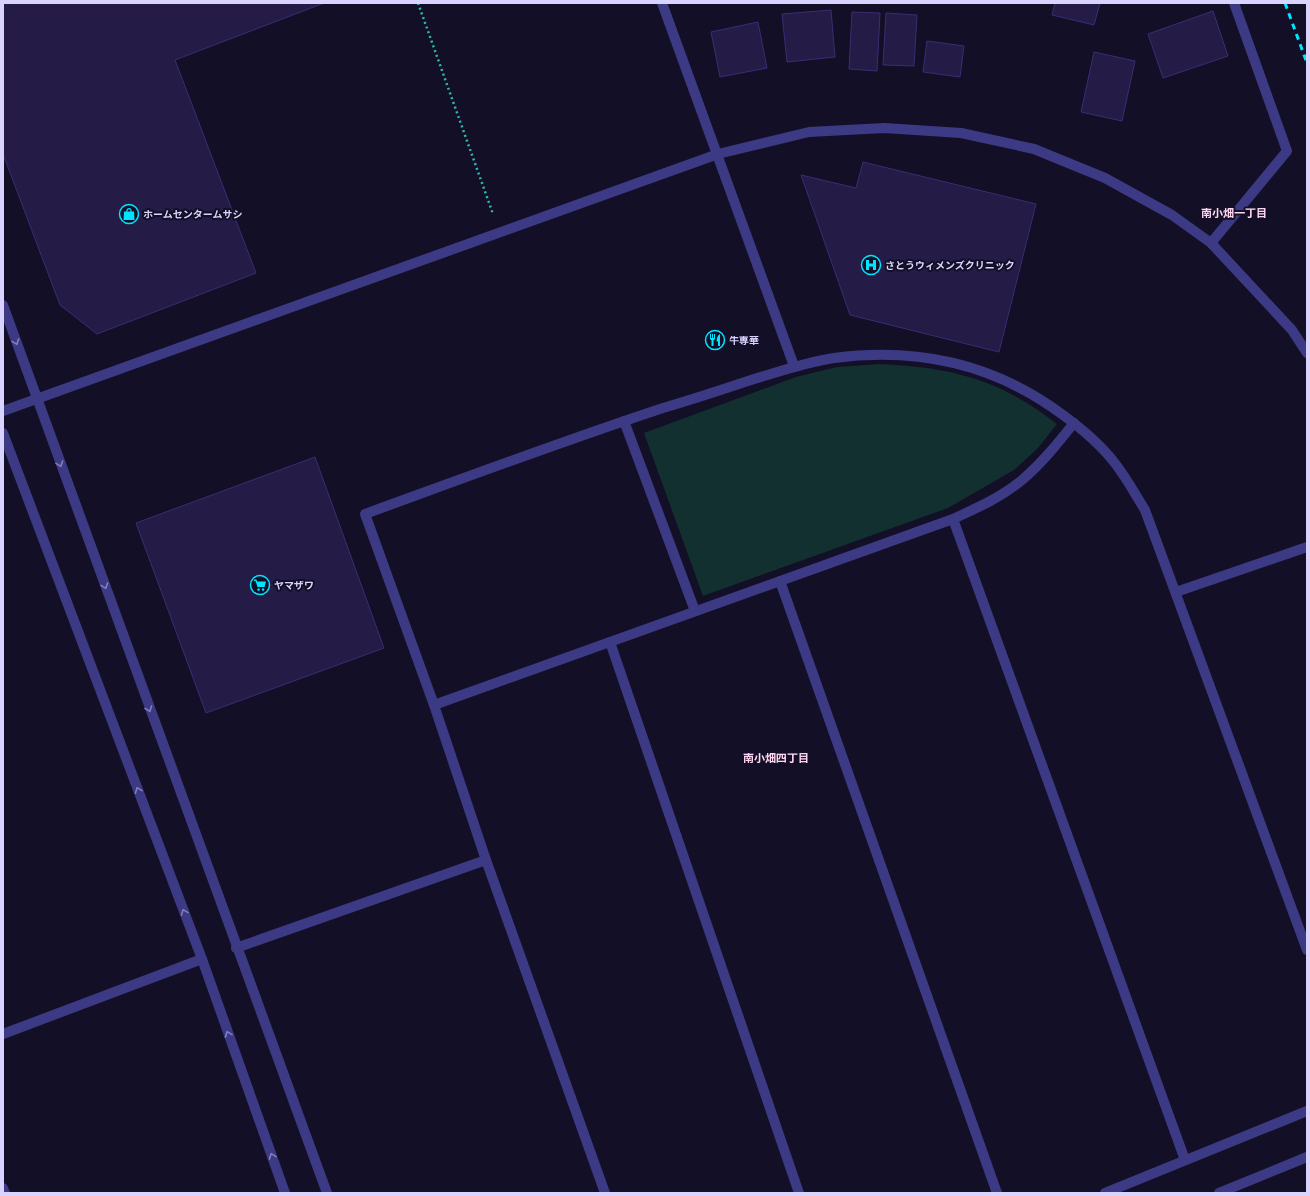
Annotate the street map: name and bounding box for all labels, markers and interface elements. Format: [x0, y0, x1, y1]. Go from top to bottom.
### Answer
shop icon: ホームセンタームサシ [118, 203, 140, 225]
district label: 南小畑一丁目 [1201, 206, 1267, 220]
place label: ホームセンタームサシ [143, 208, 242, 221]
hospital icon: さとうウィメンズクリニック [860, 254, 882, 276]
place label: さとうウィメンズクリニック [885, 259, 1015, 272]
restaurant icon: 牛専華 [704, 329, 726, 351]
place label: 牛専華 [729, 334, 759, 347]
one-way arrow [12, 338, 20, 345]
one-way arrow [56, 461, 64, 468]
supermarket icon: ヤマザワ [249, 574, 271, 596]
place label: ヤマザワ [274, 579, 314, 592]
one-way arrow [100, 583, 108, 590]
one-way arrow [145, 705, 153, 712]
district label: 南小畑四丁目 [743, 751, 809, 765]
one-way arrow [134, 787, 142, 794]
one-way arrow [180, 908, 188, 915]
one-way arrow [225, 1030, 233, 1037]
one-way arrow [268, 1153, 277, 1160]

